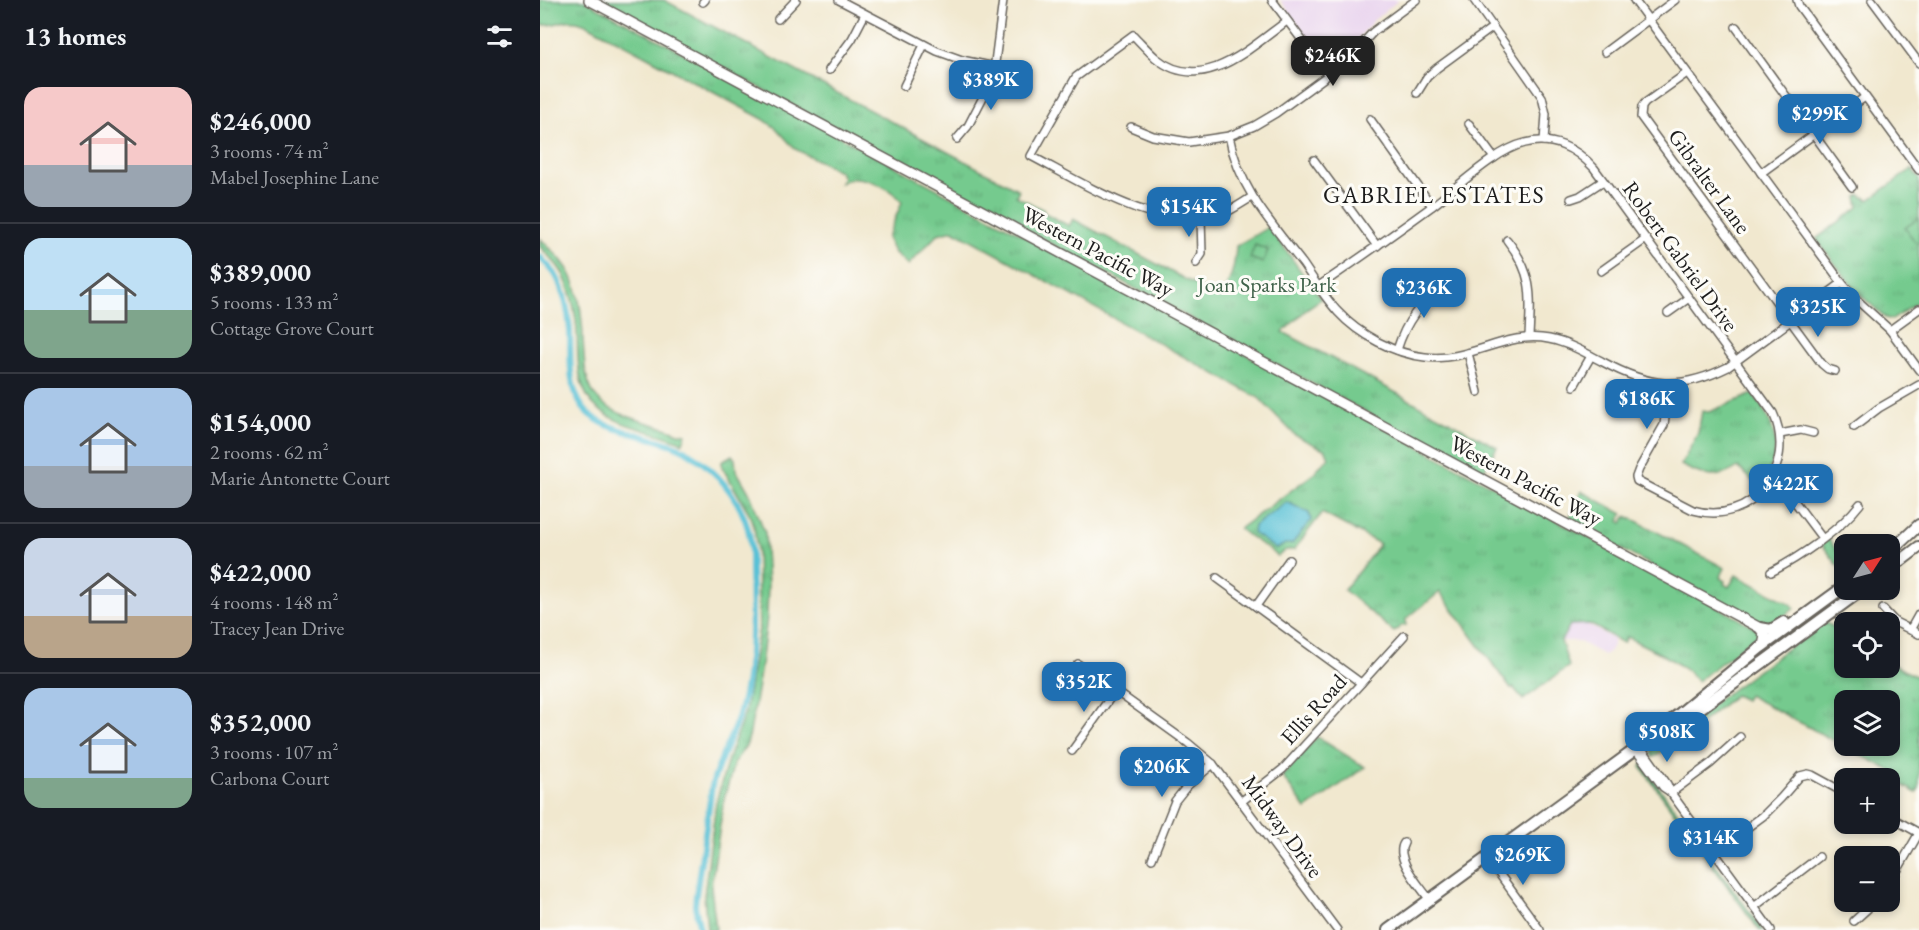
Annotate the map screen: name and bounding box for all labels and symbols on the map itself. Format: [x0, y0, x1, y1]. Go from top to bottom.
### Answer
pin: $246K [1291, 36, 1375, 87]
pin: $389K [949, 60, 1033, 111]
pin: $299K [1778, 94, 1862, 145]
street label: Gibralter Lane [1662, 123, 1758, 240]
street label: Robert Gabriel Drive [1616, 175, 1745, 338]
district label: GABRIEL ESTATES [1323, 179, 1545, 210]
pin: $154K [1147, 187, 1231, 238]
street label: Western Pacific Way [1017, 199, 1179, 304]
pin: $236K [1382, 268, 1466, 319]
park label: Joan Sparks Park [1195, 270, 1337, 299]
pin: $325K [1776, 287, 1860, 338]
pin: $186K [1605, 379, 1689, 430]
street label: Western Pacific Way [1445, 428, 1607, 533]
pin: $422K [1749, 464, 1833, 515]
north arrow [1834, 534, 1900, 600]
pin: $352K [1042, 662, 1126, 713]
street label: Ellis Road [1274, 667, 1353, 751]
pin: $508K [1625, 712, 1709, 763]
pin: $206K [1120, 747, 1204, 798]
street label: Midway Drive [1235, 769, 1330, 884]
pin: $314K [1669, 818, 1753, 869]
pin: $269K [1481, 835, 1565, 886]

